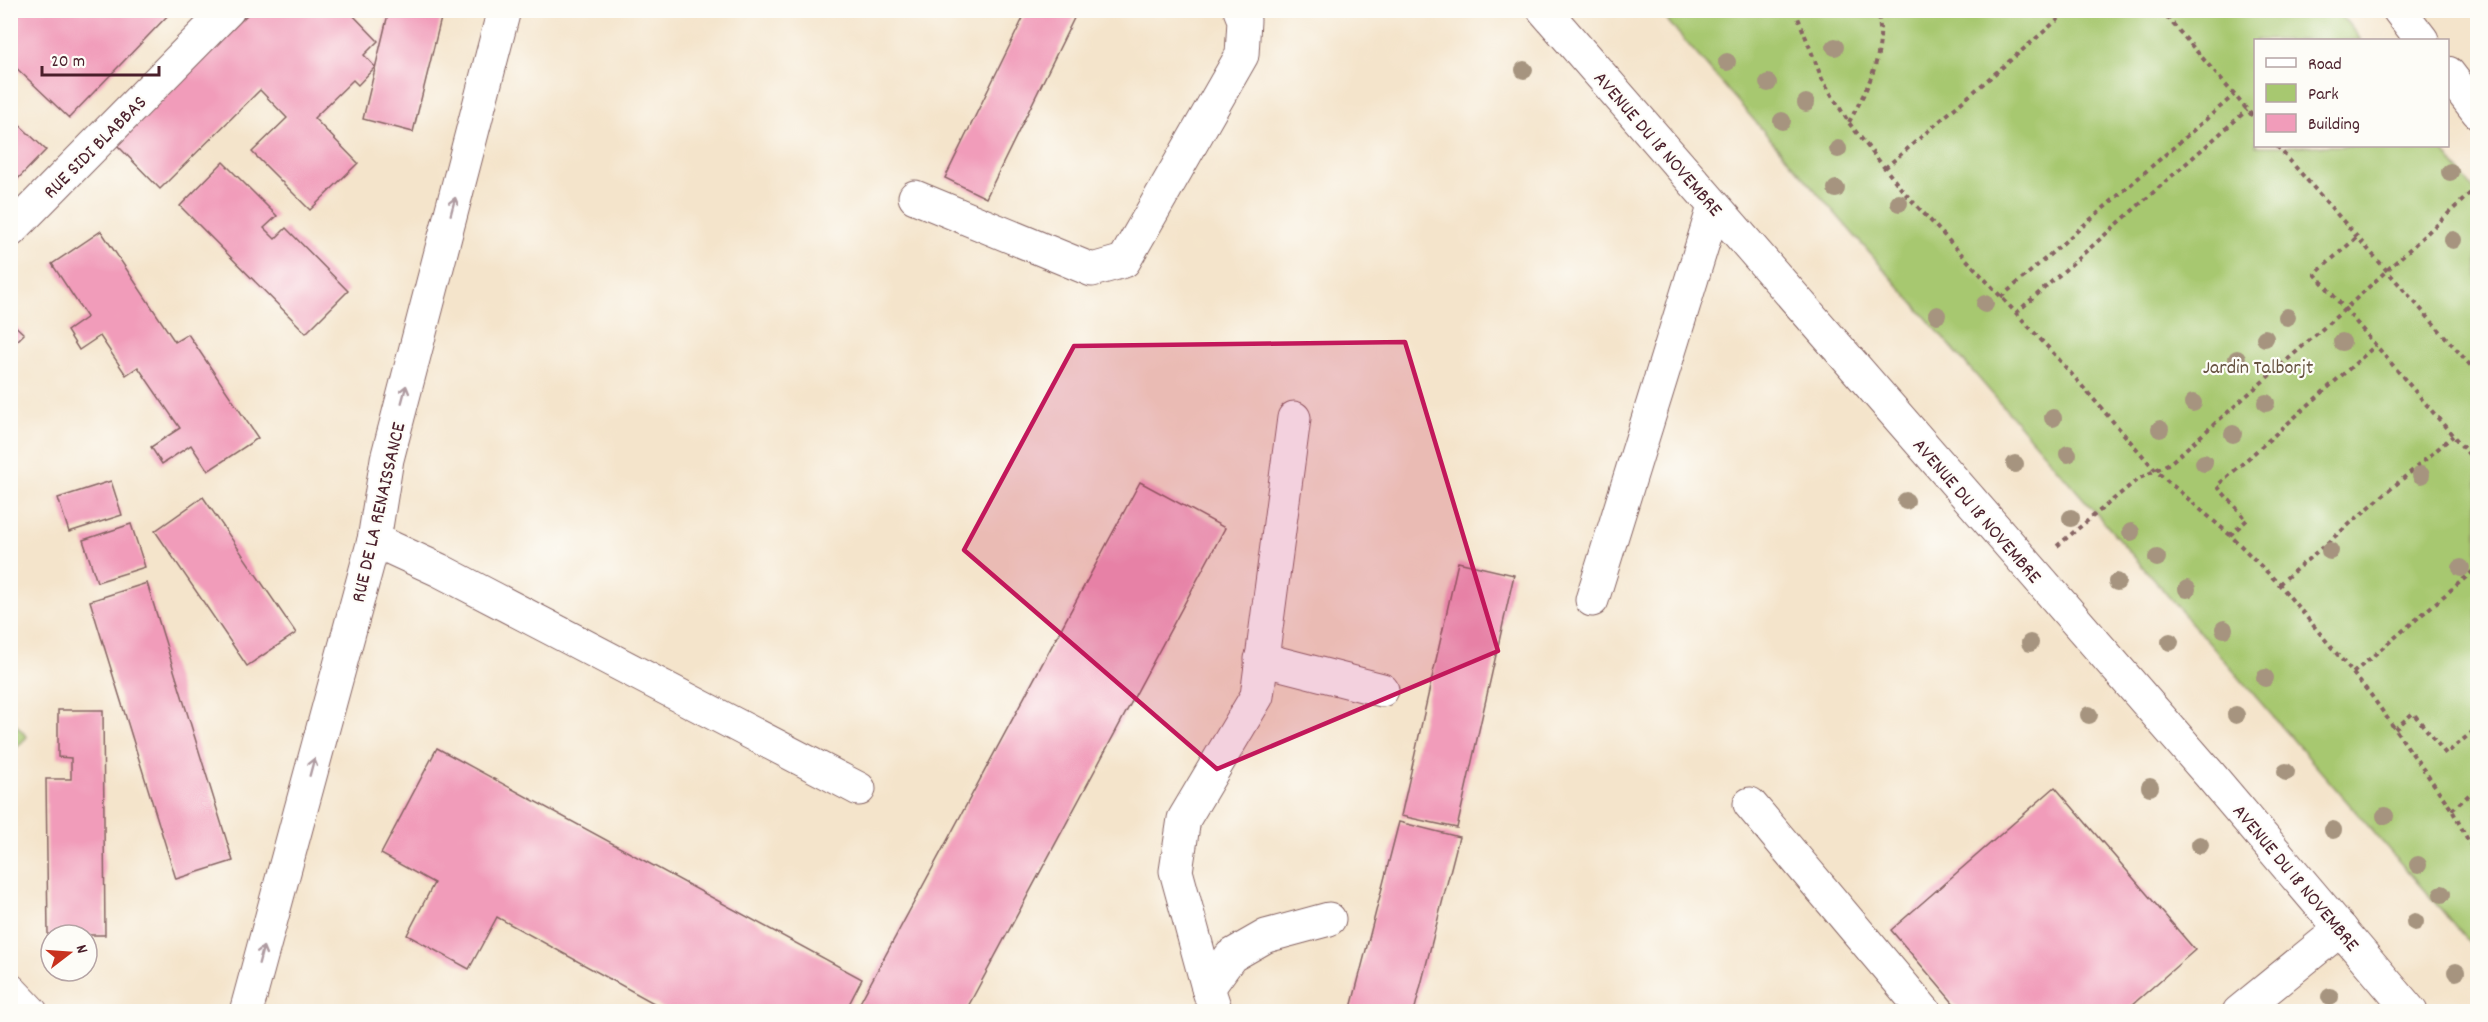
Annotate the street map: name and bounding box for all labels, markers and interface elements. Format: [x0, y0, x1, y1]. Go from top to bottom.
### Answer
scale bar [42, 39, 159, 77]
legend [2254, 39, 2449, 147]
text: 20 m [51, 50, 85, 75]
text: Road [2308, 53, 2342, 78]
street label: AVENUE DU 18 NOVEMBRE [1586, 66, 1728, 224]
text: Park [2308, 83, 2339, 108]
street label: RUE SIDI BLABBAS [38, 90, 154, 206]
text: Building [2308, 113, 2360, 138]
one-way arrow [448, 196, 459, 215]
park label: Jardin Talborjt [2203, 355, 2313, 383]
one-way arrow [399, 385, 410, 404]
street label: RUE DE LA RENAISSANCE [346, 420, 414, 605]
street label: AVENUE DU 18 NOVEMBRE [1905, 433, 2047, 591]
one-way arrow [307, 758, 319, 777]
street label: AVENUE DU 18 NOVEMBRE [2225, 799, 2365, 959]
north arrow [39, 923, 99, 983]
text: N [69, 942, 93, 957]
one-way arrow [256, 946, 267, 965]

